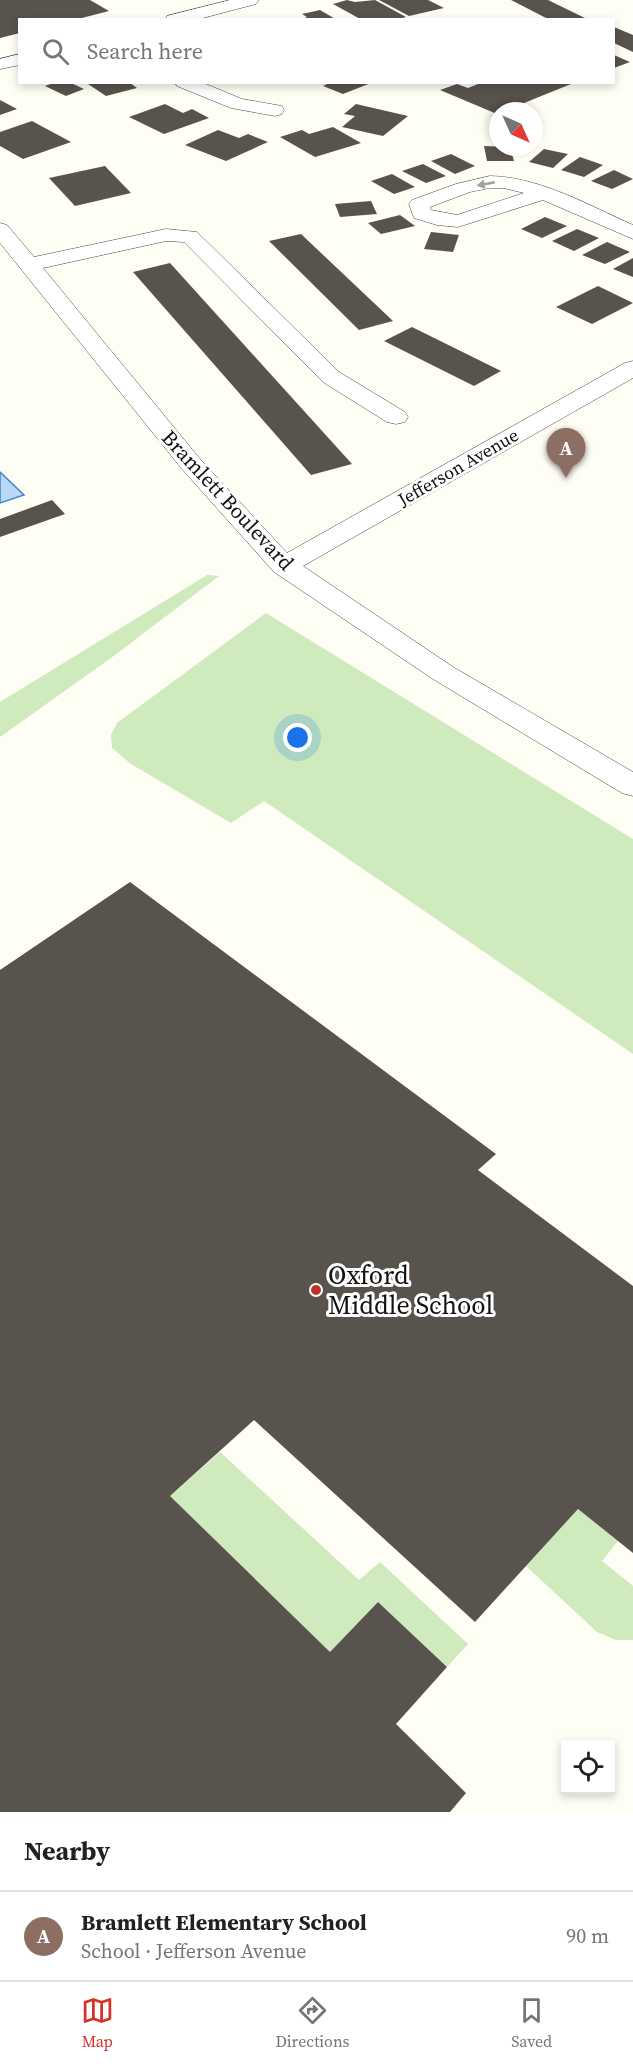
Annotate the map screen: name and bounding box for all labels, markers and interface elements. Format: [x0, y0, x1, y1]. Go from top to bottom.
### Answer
search box [18, 18, 615, 84]
icon: search [39, 35, 72, 68]
text: Search here [87, 36, 203, 66]
north arrow [489, 102, 543, 156]
one-way arrow [476, 179, 495, 188]
street label: Jefferson Avenue [392, 422, 523, 512]
street label: Bramlett Boulevard [155, 424, 301, 577]
pin: A [546, 428, 586, 478]
your location [283, 723, 312, 752]
place label: Oxford Middle School [328, 1257, 493, 1323]
marker: Oxford Middle School [309, 1283, 323, 1297]
map controls [561, 1740, 615, 1794]
button: locate [561, 1740, 615, 1794]
text: Nearby [24, 1833, 110, 1869]
text: Bramlett Elementary School [81, 1907, 367, 1937]
text: A [37, 1922, 50, 1950]
text: 90 m [566, 1922, 609, 1950]
text: School · Jefferson Avenue [81, 1937, 306, 1965]
tab: Map [81, 1994, 114, 2052]
tab: Directions [275, 1994, 350, 2052]
tab: Saved [511, 1994, 552, 2052]

